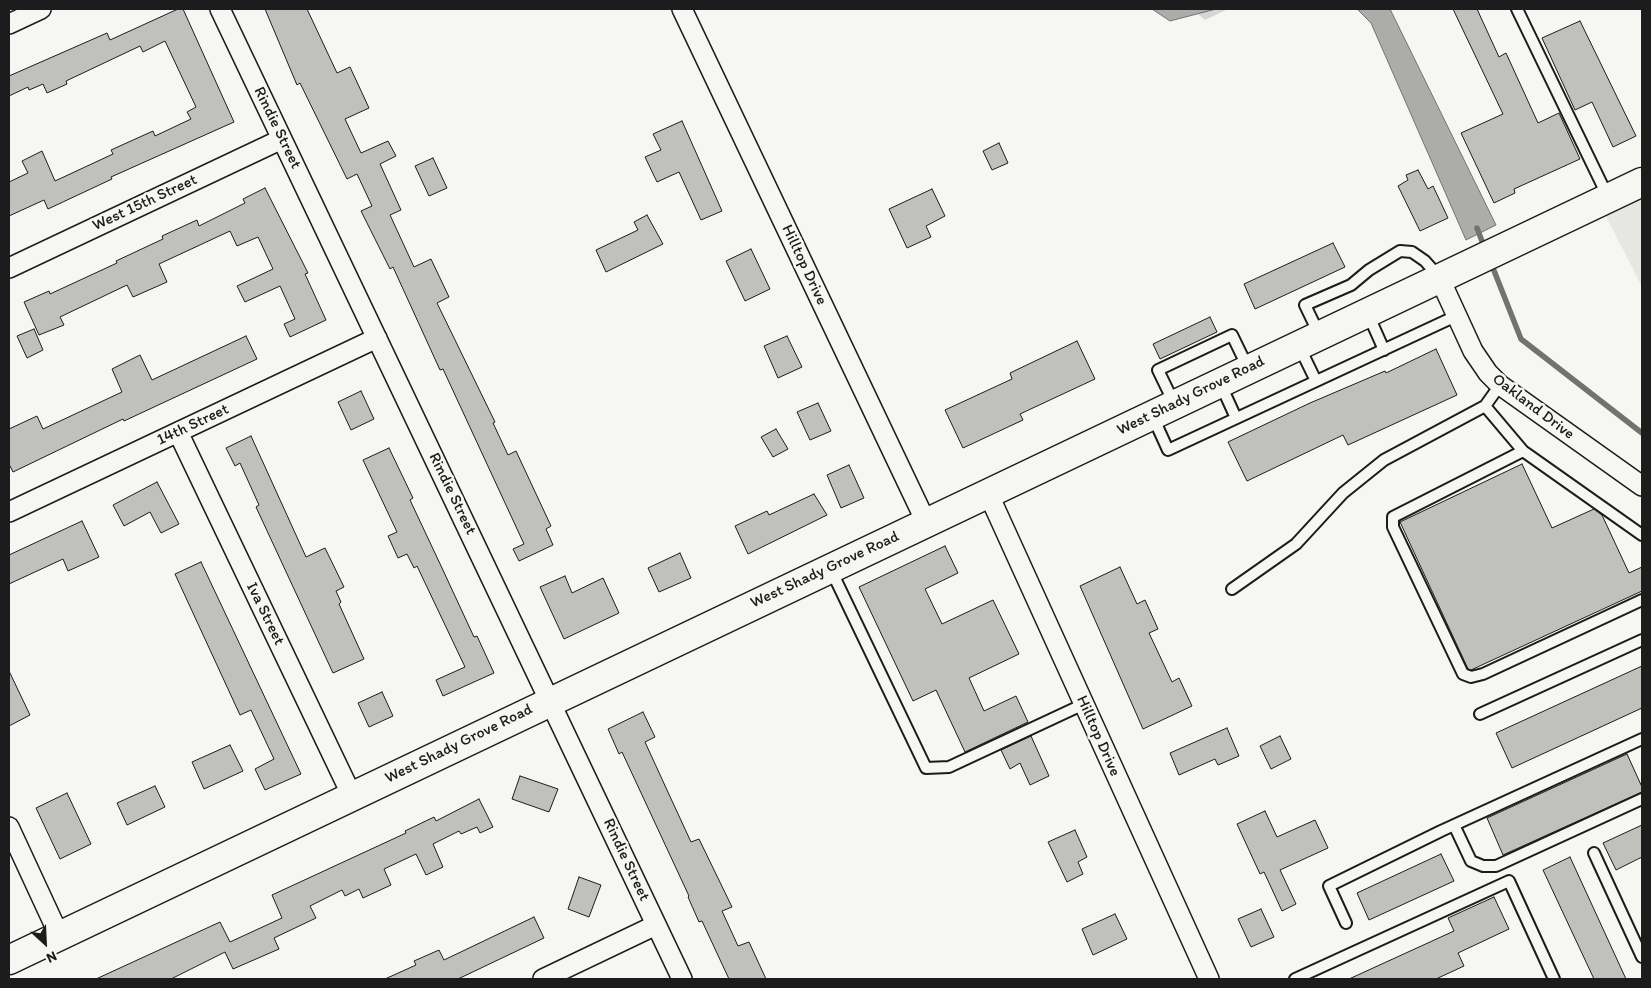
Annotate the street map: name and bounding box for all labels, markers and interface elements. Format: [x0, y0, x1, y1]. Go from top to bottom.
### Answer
street label: Rindie Street [249, 84, 305, 172]
street label: West 15th Street [90, 170, 200, 236]
street label: Hilltop Drive [777, 222, 831, 308]
street label: West Shady Grove Road [1114, 352, 1268, 440]
street label: Oakland Drive [1488, 370, 1578, 444]
street label: 14th Street [154, 400, 232, 450]
street label: Rindie Street [424, 450, 480, 538]
street label: West Shady Grove Road [748, 527, 902, 613]
street label: Iva Street [242, 579, 288, 649]
street label: Hilltop Drive [1072, 693, 1124, 779]
street label: West Shady Grove Road [382, 700, 536, 788]
street label: Rindie Street [598, 816, 654, 904]
north arrow [20, 918, 70, 968]
text: N [44, 947, 59, 967]

